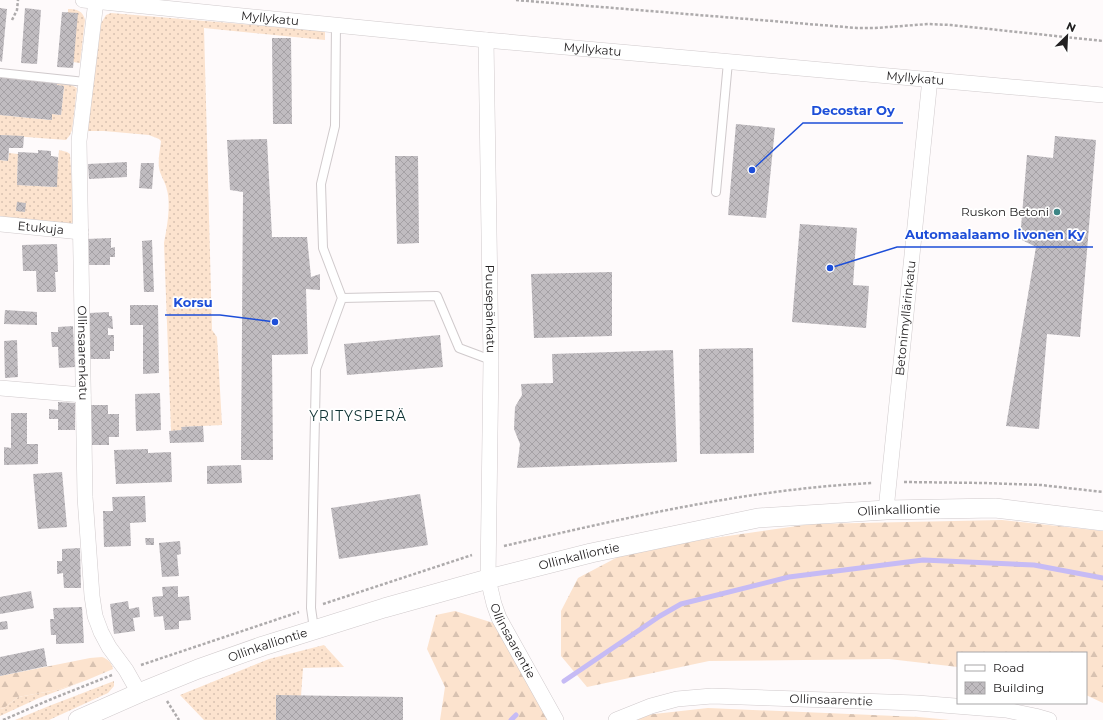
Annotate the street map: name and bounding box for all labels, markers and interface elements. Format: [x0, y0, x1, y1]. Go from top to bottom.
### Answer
street label: Myllykatu [241, 8, 300, 28]
north arrow [1047, 16, 1087, 56]
text: N [1064, 19, 1078, 35]
street label: Myllykatu [563, 39, 622, 59]
street label: Myllykatu [886, 68, 945, 88]
callout: Decostar Oy [803, 98, 903, 123]
text: Decostar Oy [811, 102, 895, 118]
place label: Ruskon Betoni [961, 204, 1049, 219]
marker: Ruskon Betoni [1052, 207, 1062, 217]
street label: Etukuja [17, 218, 65, 237]
callout: Automaalaamo Iivonen Ky [897, 222, 1093, 247]
text: Automaalaamo Iivonen Ky [904, 226, 1085, 242]
street label: Betonimyllärinkatu [892, 260, 918, 376]
street label: Puusepänkatu [483, 265, 499, 353]
callout: Korsu [165, 290, 220, 315]
text: Korsu [173, 294, 213, 310]
street label: Ollinsaarenkatu [75, 305, 91, 401]
district label: YRITYSPERÄ [309, 407, 407, 425]
street label: Ollinkalliontie [857, 501, 940, 519]
street label: Ollinkalliontie [537, 539, 621, 573]
street label: Ollinsaarentie [487, 601, 539, 681]
street label: Ollinkalliontie [226, 625, 309, 665]
legend [957, 652, 1087, 704]
text: Road [993, 660, 1024, 675]
text: Building [993, 680, 1044, 695]
street label: Ollinsaarentie [789, 691, 873, 708]

